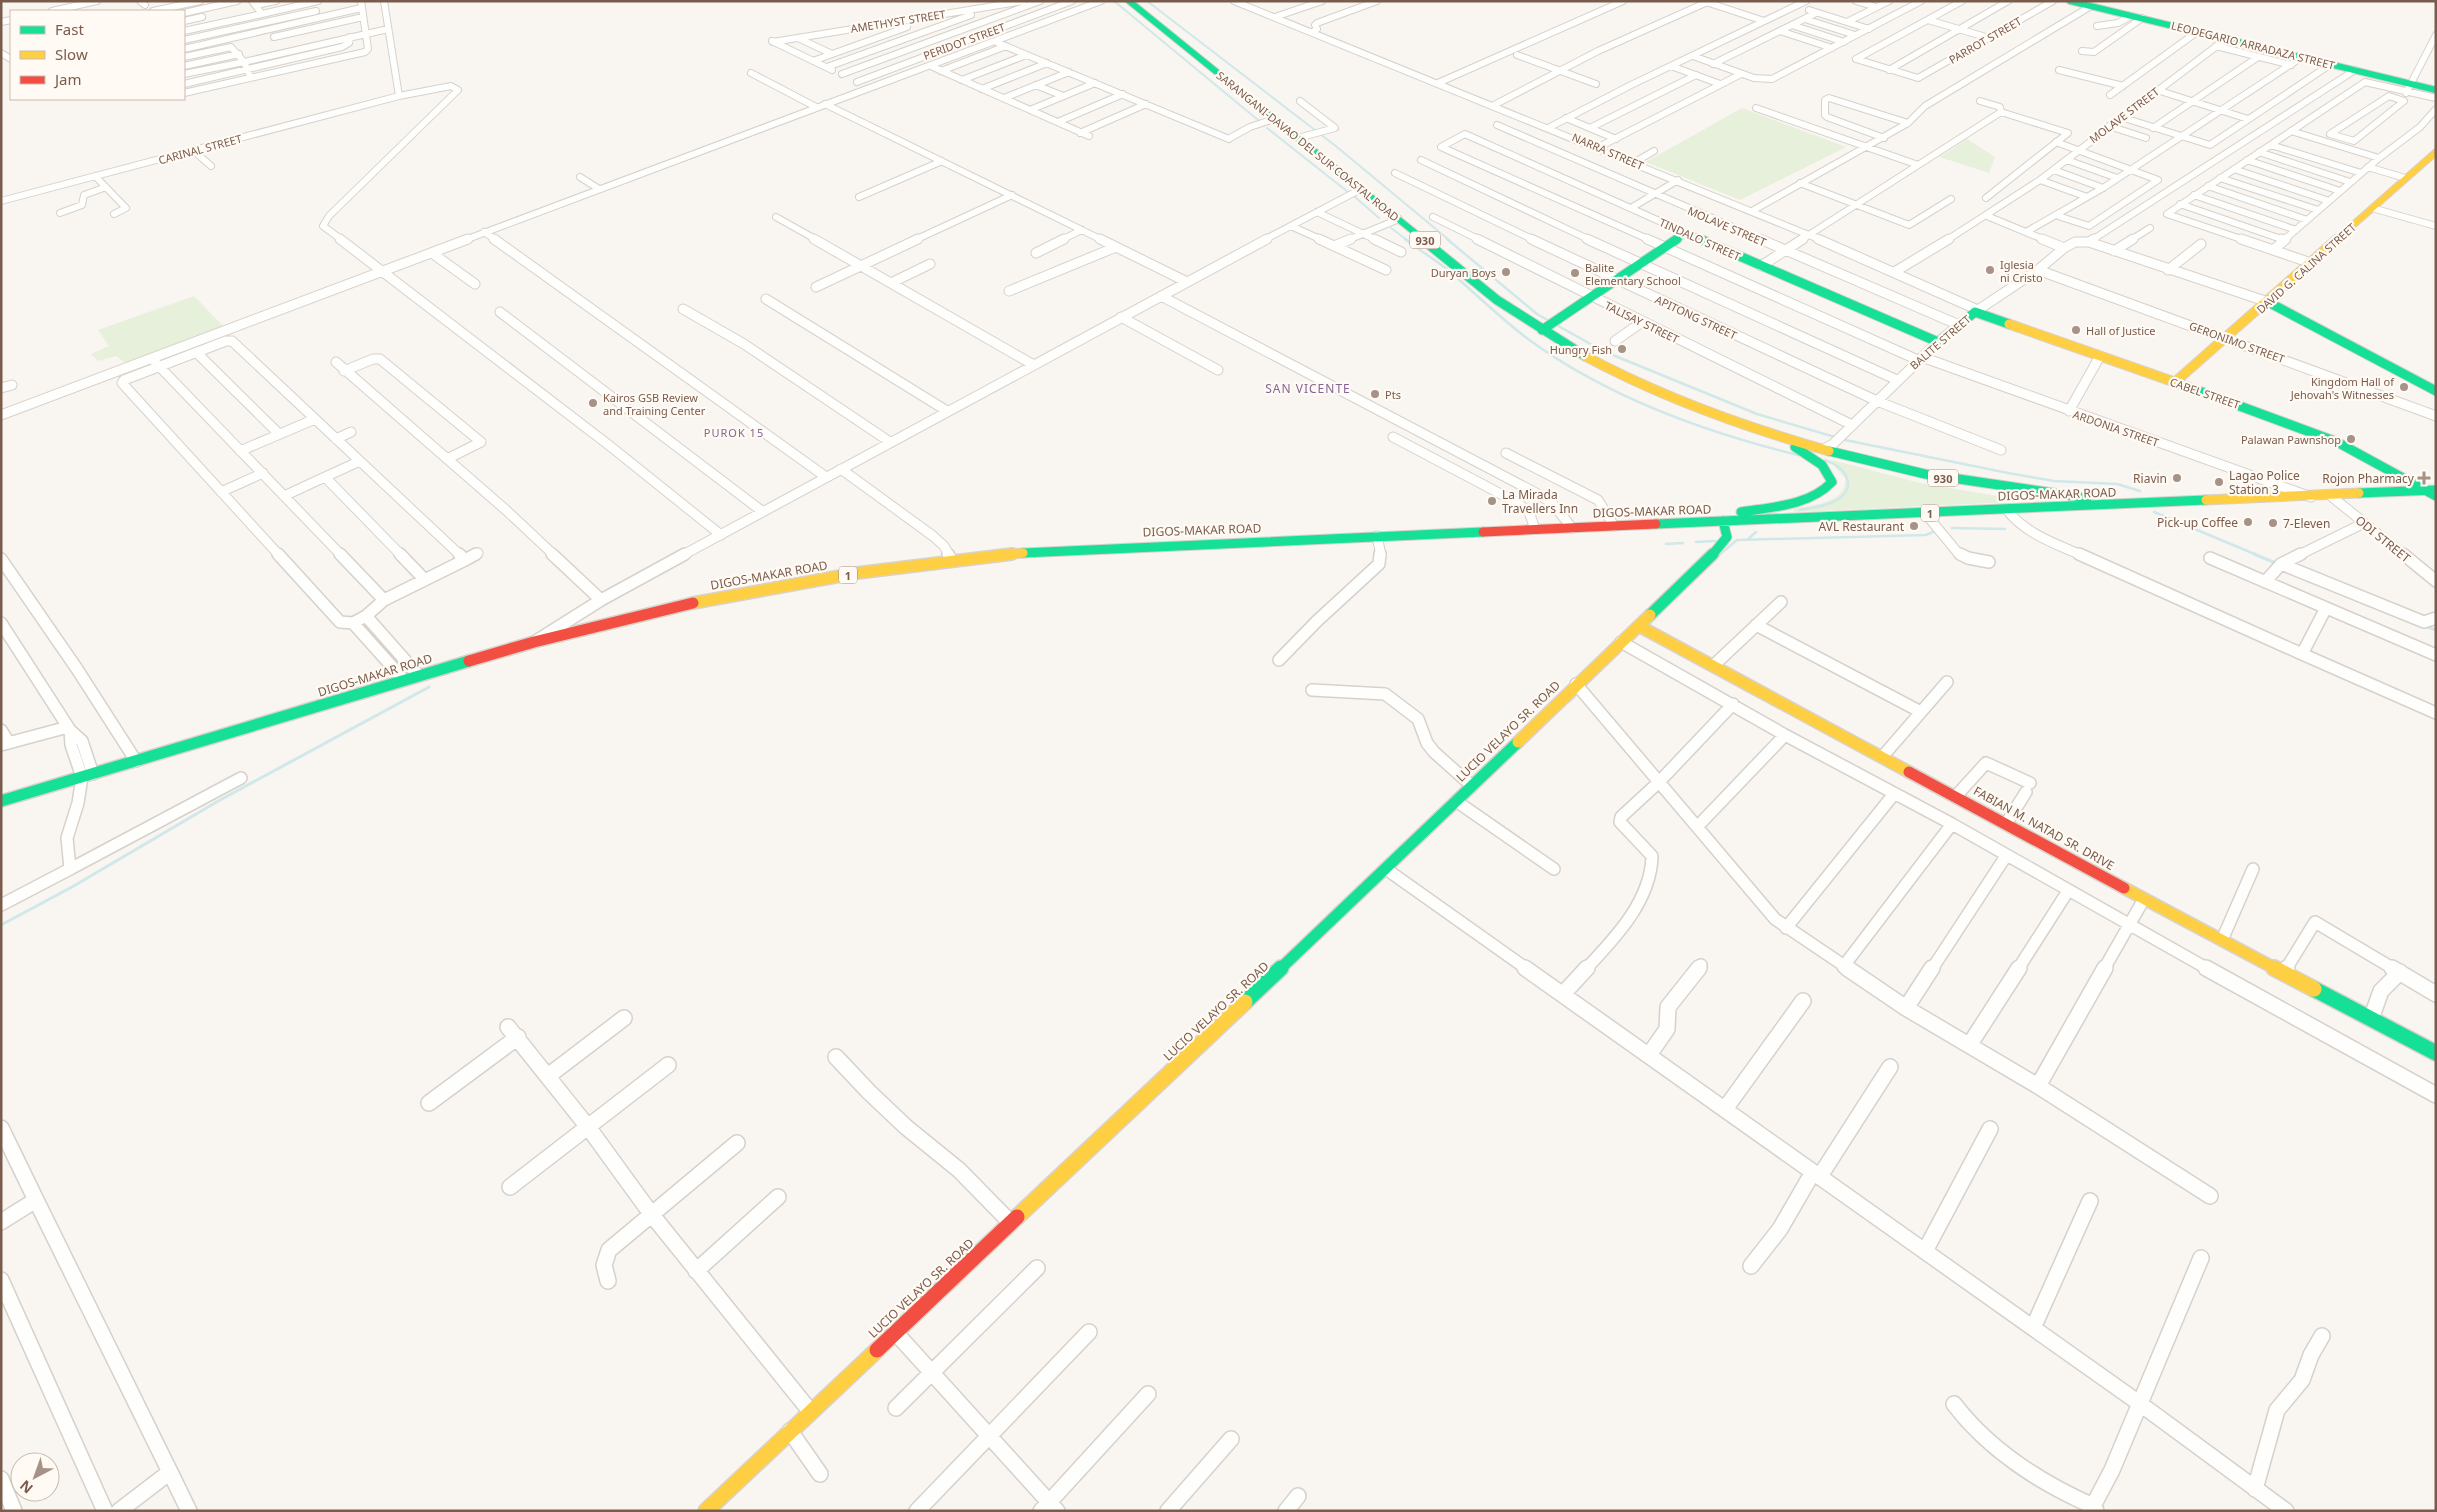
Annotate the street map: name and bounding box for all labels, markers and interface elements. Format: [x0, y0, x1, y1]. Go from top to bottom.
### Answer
street label: AMETHYST STREET [849, 6, 947, 36]
legend [10, 10, 185, 100]
street label: PARROT STREET [1946, 13, 2024, 67]
street label: LEODEGARIO ARRADAZA STREET [2170, 17, 2336, 73]
text: Fast [55, 19, 84, 39]
street label: PERIDOT STREET [921, 19, 1007, 63]
text: Slow [55, 44, 88, 64]
street label: SARANGANI-DAVAO DEL SUR COASTAL ROAD [1214, 68, 1402, 224]
text: Jam [53, 69, 82, 89]
street label: MOLAVE STREET [2086, 84, 2162, 146]
street label: NARRA STREET [1570, 129, 1646, 173]
street label: CARINAL STREET [157, 131, 243, 167]
street label: MOLAVE STREET [1685, 203, 1769, 249]
street label: TINDALO STREET [1657, 214, 1743, 264]
street label: DAVID G. CALINA STREET [2253, 219, 2359, 317]
road number: 930 [1410, 232, 1440, 248]
place label: Iglesia ni Cristo [2000, 257, 2043, 285]
place label: Balite Elementary School [1585, 260, 1681, 288]
marker: Iglesia ni Cristo [1984, 264, 1996, 276]
place label: Duryan Boys [1431, 265, 1496, 280]
marker: Duryan Boys [1500, 266, 1512, 278]
marker: Balite Elementary School [1569, 267, 1581, 279]
street label: APITONG STREET [1653, 292, 1739, 342]
street label: TALISAY STREET [1602, 298, 1682, 346]
street label: BALITE STREET [1906, 311, 1974, 373]
street label: GERONIMO STREET [2187, 318, 2287, 366]
place label: Hall of Justice [2086, 323, 2156, 338]
marker: Hall of Justice [2070, 324, 2082, 336]
place label: Hungry Fish [1550, 342, 1612, 357]
marker: Hungry Fish [1616, 343, 1628, 355]
street label: CABEL STREET [2168, 374, 2242, 412]
place label: Kingdom Hall of Jehovah's Witnesses [2290, 374, 2395, 402]
district label: SAN VICENTE [1265, 380, 1351, 397]
marker: Kingdom Hall of Jehovah's Witnesses [2398, 381, 2410, 393]
place label: Pts [1385, 387, 1401, 402]
marker: Pts [1369, 388, 1381, 400]
place label: Kairos GSB Review and Training Center [603, 390, 706, 418]
marker: Kairos GSB Review and Training Center [587, 397, 599, 409]
street label: ARDONIA STREET [2071, 406, 2161, 450]
district label: PUROK 15 [704, 425, 764, 440]
place label: Palawan Pawnshop [2241, 432, 2341, 447]
marker: Palawan Pawnshop [2345, 433, 2357, 445]
place label: Lagao Police Station 3 [2229, 467, 2300, 498]
road number: 930 [1928, 469, 1958, 486]
place label: Riavin [2133, 470, 2167, 487]
place label: Rojon Pharmacy [2322, 470, 2415, 487]
marker: Riavin [2171, 472, 2183, 484]
marker: Rojon Pharmacy [2418, 472, 2430, 484]
marker: Lagao Police Station 3 [2213, 476, 2225, 488]
street label: DIGOS-MAKAR ROAD [1997, 483, 2117, 505]
place label: La Mirada Travellers Inn [1502, 486, 1578, 517]
marker: La Mirada Travellers Inn [1486, 495, 1498, 507]
street label: DIGOS-MAKAR ROAD [1592, 500, 1712, 522]
road number: 1 [1921, 504, 1939, 522]
street label: ODI STREET [2352, 512, 2414, 567]
place label: Pick-up Coffee [2157, 514, 2238, 531]
place label: 7-Eleven [2283, 515, 2330, 532]
marker: Pick-up Coffee [2242, 516, 2254, 528]
marker: 7-Eleven [2267, 517, 2279, 529]
place label: AVL Restaurant [1819, 518, 1905, 535]
street label: DIGOS-MAKAR ROAD [1142, 519, 1262, 541]
marker: AVL Restaurant [1908, 520, 1920, 532]
street label: DIGOS-MAKAR ROAD [709, 556, 829, 594]
road number: 1 [839, 566, 857, 584]
street label: DIGOS-MAKAR ROAD [316, 649, 434, 700]
street label: LUCIO VELAYO SR. ROAD [1452, 677, 1564, 785]
street label: FABIAN M. NATAD SR. DRIVE [1971, 782, 2117, 874]
street label: LUCIO VELAYO SR. ROAD [1159, 957, 1273, 1064]
street label: LUCIO VELAYO SR. ROAD [864, 1234, 978, 1341]
north arrow [10, 1452, 60, 1502]
text: N [16, 1476, 37, 1498]

